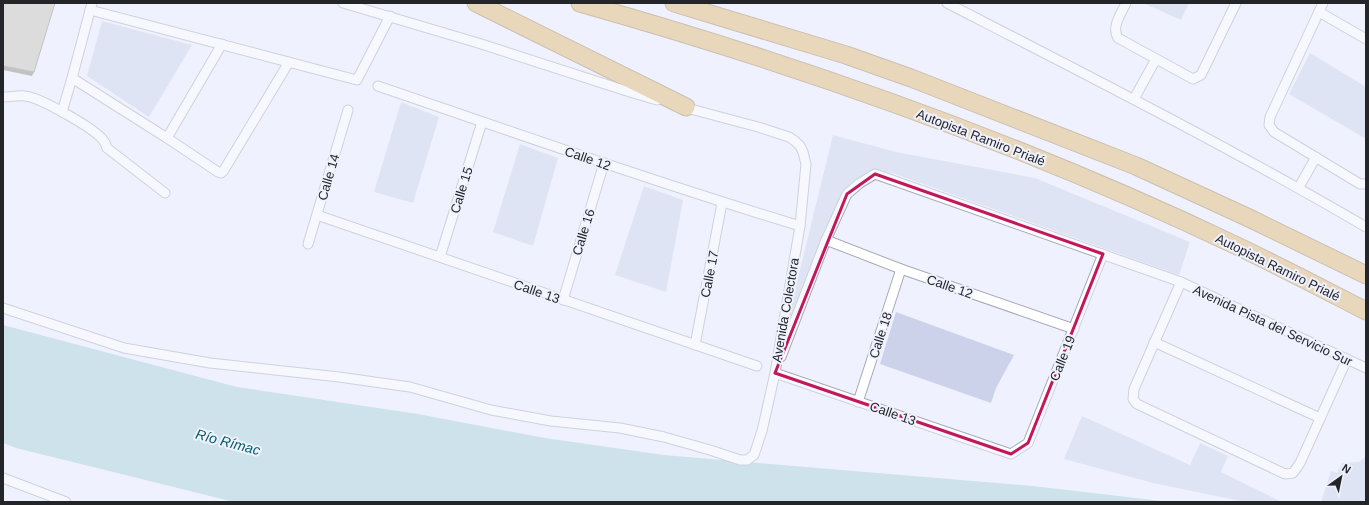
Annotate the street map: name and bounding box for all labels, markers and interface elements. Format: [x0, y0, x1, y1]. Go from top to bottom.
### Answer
street label: Autopista Ramiro Prialé [914, 106, 1047, 169]
street label: Calle 12 [563, 144, 613, 173]
street label: Calle 14 [315, 152, 342, 202]
street label: Calle 15 [447, 165, 476, 215]
street label: Calle 16 [569, 207, 598, 257]
street label: Autopista Ramiro Prialé [1213, 231, 1342, 304]
street label: Calle 17 [698, 249, 721, 299]
street label: Avenida Colectora [769, 256, 802, 364]
street label: Calle 12 [925, 272, 975, 301]
street label: Calle 13 [512, 277, 562, 306]
street label: Avenida Pista del Servicio Sur [1191, 282, 1355, 369]
street label: Calle 18 [866, 310, 895, 360]
street label: Calle 19 [1047, 333, 1078, 383]
street label: Calle 13 [868, 399, 918, 428]
water label: Río Rímac [194, 426, 262, 458]
north arrow [1321, 457, 1361, 497]
text: N [1340, 461, 1353, 476]

